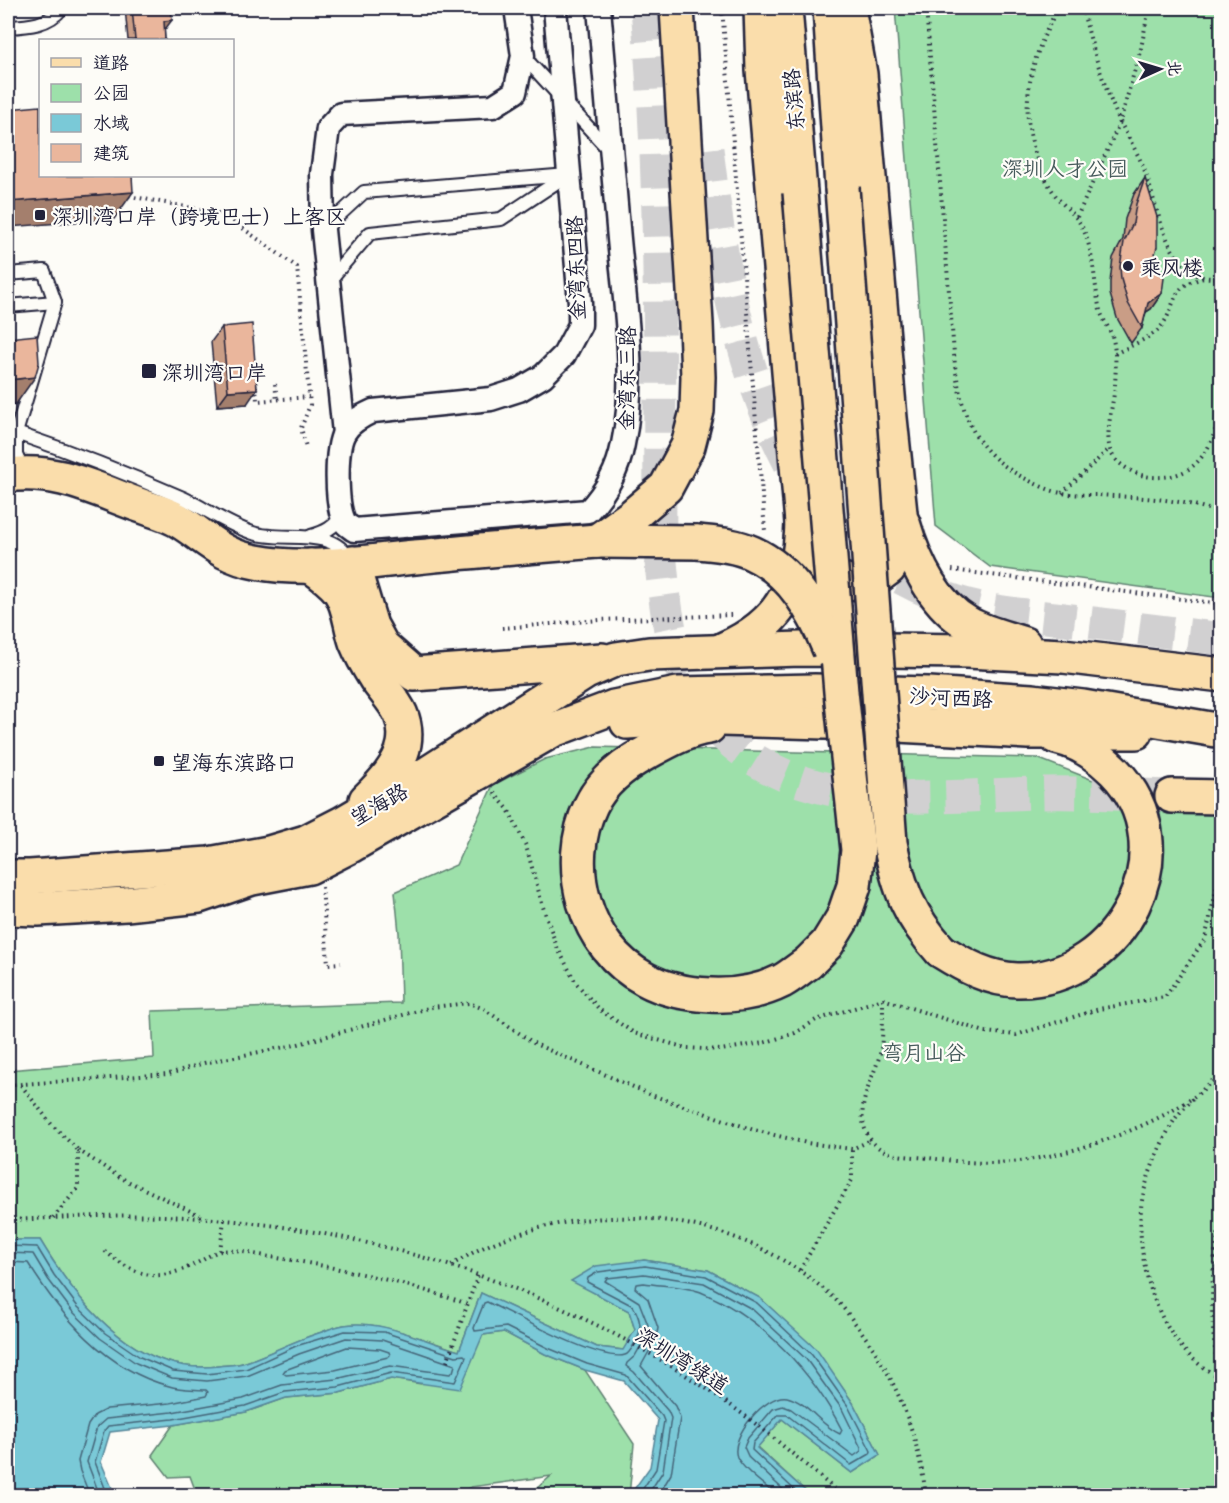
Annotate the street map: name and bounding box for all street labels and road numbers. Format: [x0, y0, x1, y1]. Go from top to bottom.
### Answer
street label: 东滨路 [773, 67, 811, 133]
street label: 金湾东四路 [556, 215, 592, 321]
street label: 金湾东三路 [608, 325, 642, 431]
street label: 沙河西路 [908, 678, 994, 714]
street label: 望海路 [343, 773, 413, 833]
street label: 深圳湾绿道 [630, 1318, 736, 1400]

